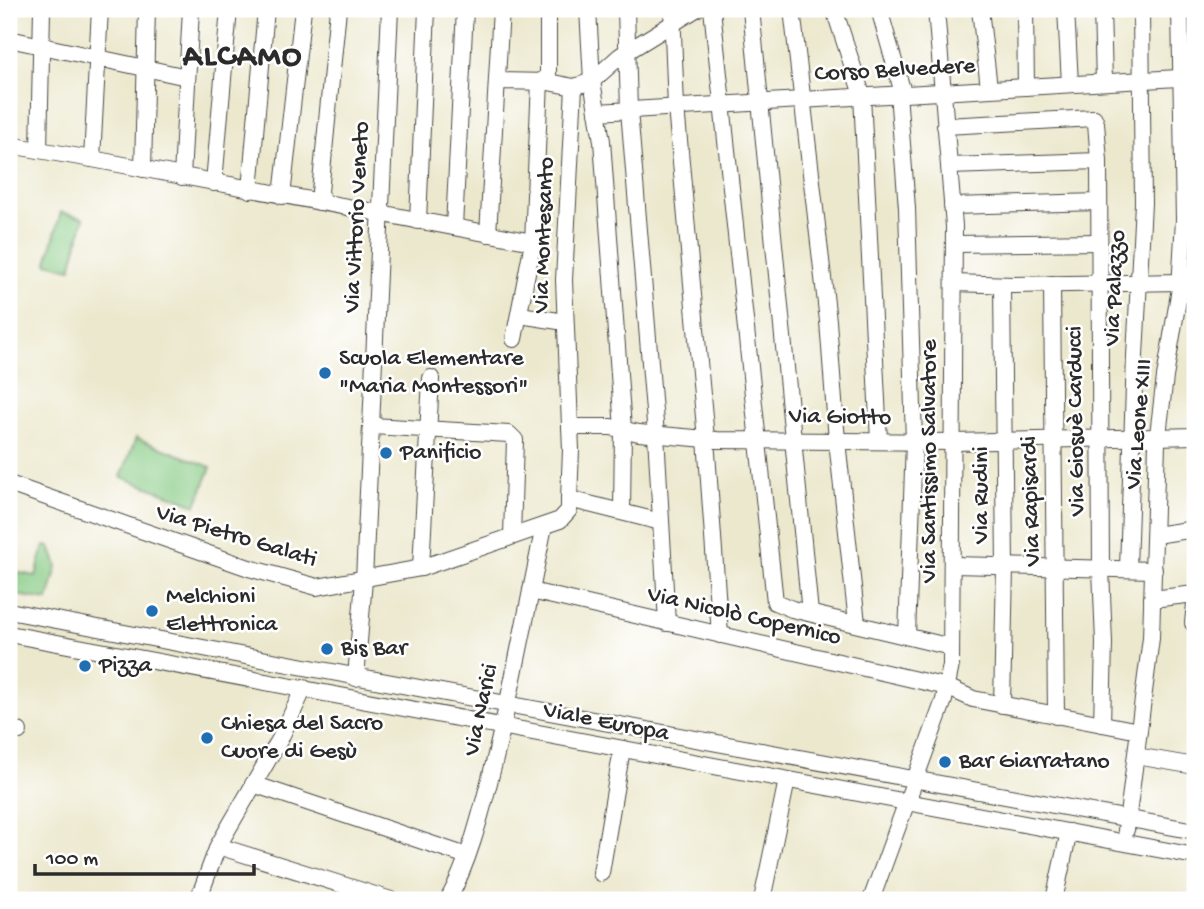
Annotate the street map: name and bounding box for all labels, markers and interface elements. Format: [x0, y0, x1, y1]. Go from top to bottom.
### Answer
district label: ALCAMO [182, 39, 303, 77]
street label: Corso Belvedere [814, 52, 977, 90]
street label: Via Vittorio Veneto [338, 120, 377, 315]
street label: Via Montesanto [528, 157, 562, 314]
street label: Via Palazzo [1098, 229, 1134, 348]
street label: Via Giosuè Carducci [1061, 326, 1093, 517]
street label: Via Santissimo Salvatore [916, 339, 945, 584]
place label: Scuola Elementare "Maria Montessori" [339, 345, 528, 402]
street label: Via Leone XIII [1120, 358, 1160, 491]
marker: Scuola Elementare "Maria Montessori" [317, 365, 333, 381]
street label: Via Giotto [788, 403, 891, 433]
street label: Via Rapisardi [1015, 435, 1049, 568]
place label: Panificio [399, 439, 482, 468]
marker: Panificio [378, 445, 394, 461]
street label: Via Rudini [968, 446, 997, 545]
street label: Via Pietro Galati [151, 498, 320, 575]
street label: Via Nicolò Copernico [643, 580, 844, 653]
place label: Melchioni Elettronica [166, 583, 278, 640]
marker: Melchioni Elettronica [144, 603, 160, 619]
place label: Bis Bar [340, 635, 410, 664]
marker: Bis Bar [319, 641, 335, 657]
place label: Pizza [98, 652, 153, 681]
marker: Pizza [77, 658, 93, 674]
street label: Via Narici [458, 661, 506, 760]
street label: Viale Europa [540, 696, 672, 750]
place label: Chiesa del Sacro Cuore di Gesù [221, 710, 383, 767]
marker: Chiesa del Sacro Cuore di Gesù [199, 730, 215, 746]
place label: Bar Giarratano [958, 748, 1110, 777]
marker: Bar Giarratano [937, 754, 953, 770]
scale bar [35, 832, 254, 876]
text: 100 m [45, 848, 98, 873]

